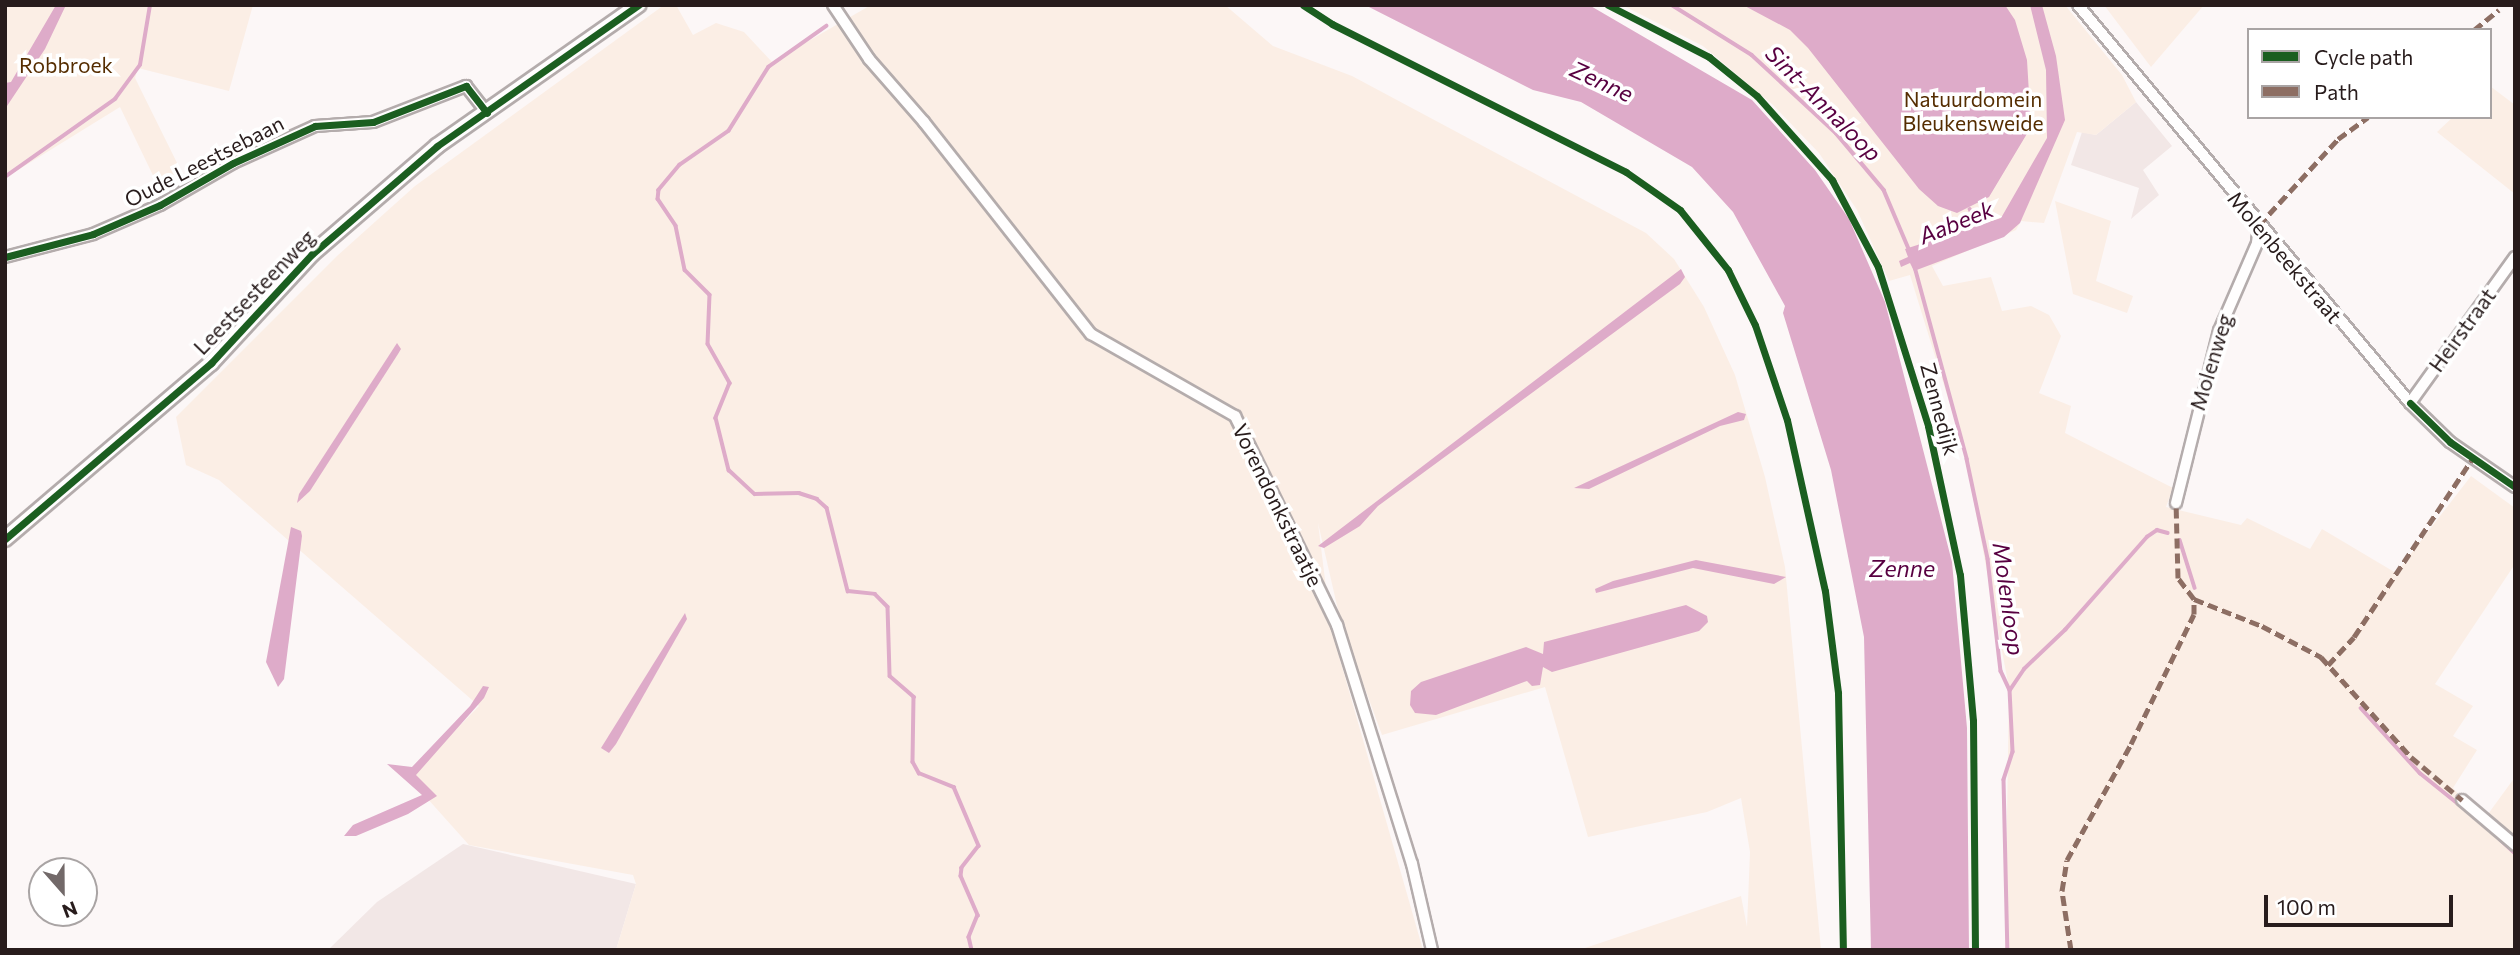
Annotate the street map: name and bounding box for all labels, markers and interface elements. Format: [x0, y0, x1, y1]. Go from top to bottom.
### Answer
legend [2247, 28, 2492, 119]
water label: Sint-Annaloop [1760, 39, 1888, 167]
text: Cycle path [2314, 44, 2413, 69]
park label: Robbroek [19, 52, 113, 78]
water label: Zenne [1566, 55, 1638, 107]
text: Path [2314, 79, 2359, 104]
park label: Natuurdomein Bleukensweide [1902, 86, 2044, 136]
street label: Oude Leestsebaan [120, 110, 288, 212]
street label: Molenbeekstraat [2223, 186, 2347, 328]
water label: Aabeek [1915, 195, 1997, 249]
street label: Leestsesteenweg [188, 224, 320, 360]
street label: Heirstraat [2423, 283, 2501, 377]
street label: Molenweg [2184, 311, 2238, 413]
street label: Zennedijk [1916, 360, 1964, 458]
street label: Vorendonkstraatje [1228, 419, 1328, 591]
water label: Molenloop [1987, 541, 2031, 657]
water label: Zenne [1869, 554, 1935, 582]
north arrow [28, 857, 98, 927]
scale bar [2268, 881, 2457, 925]
text: 100 m [2277, 894, 2336, 919]
text: N [59, 897, 81, 923]

